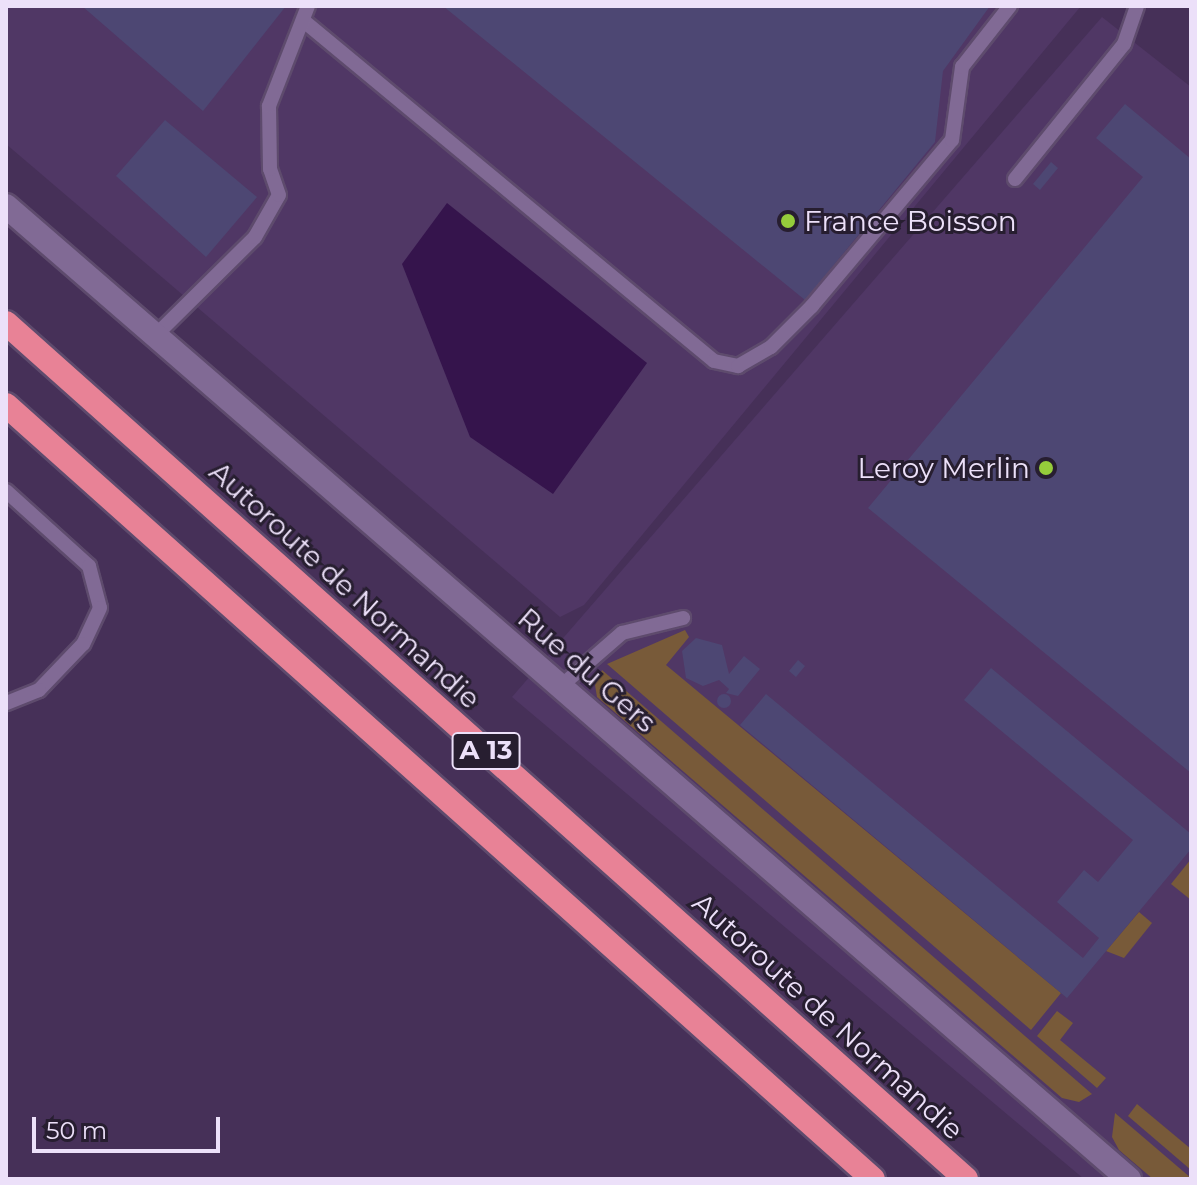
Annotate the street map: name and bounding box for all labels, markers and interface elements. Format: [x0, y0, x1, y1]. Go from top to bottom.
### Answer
place label: France Boisson [804, 204, 1017, 238]
marker: France Boisson [779, 212, 797, 230]
place label: Leroy Merlin [858, 451, 1030, 485]
street label: Autoroute de Normandie [203, 455, 487, 715]
marker: Leroy Merlin [1037, 459, 1055, 477]
street label: Rue du Gers [511, 601, 663, 739]
road number: A 13 [450, 729, 522, 773]
street label: Autoroute de Normandie [686, 886, 970, 1146]
scale bar [36, 1101, 224, 1151]
text: 50 m [46, 1116, 107, 1145]

